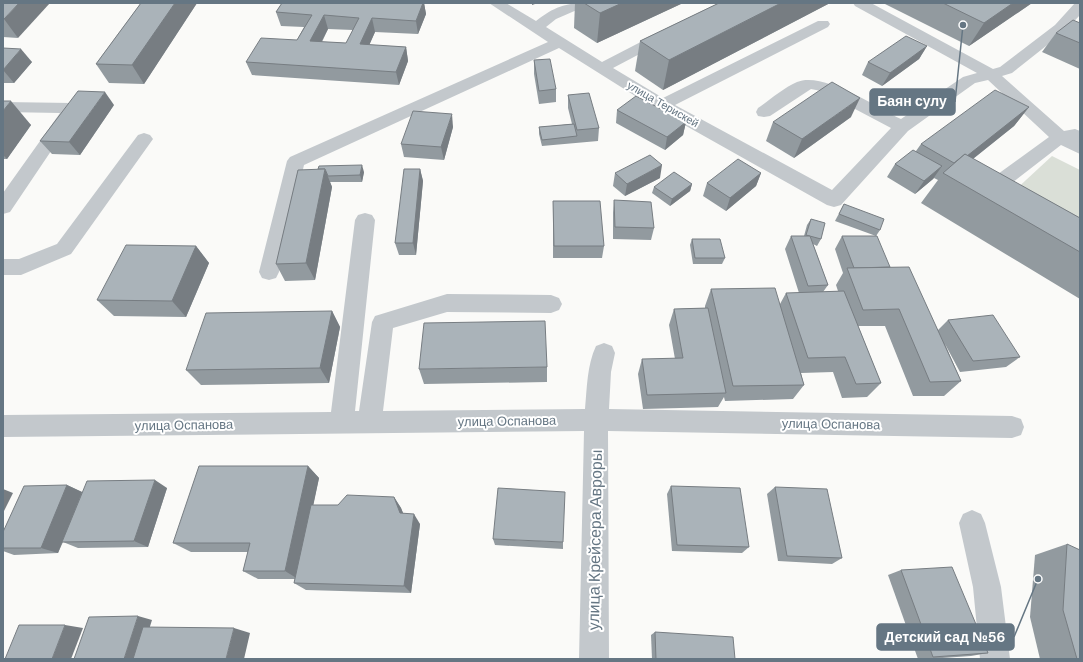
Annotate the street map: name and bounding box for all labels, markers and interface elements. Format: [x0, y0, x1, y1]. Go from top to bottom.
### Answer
street label: улица Терискей [625, 78, 701, 130]
callout: Баян сулу [870, 89, 955, 115]
text: Баян сулу [877, 92, 947, 110]
street label: улица Оспанова [458, 412, 557, 430]
street label: улица Оспанова [782, 415, 881, 433]
street label: улица Оспанова [135, 416, 234, 434]
street label: улица Крейсера Авроры [583, 450, 607, 630]
callout: Детский сад №56 [877, 624, 1014, 650]
text: Детский сад №56 [885, 628, 1006, 646]

